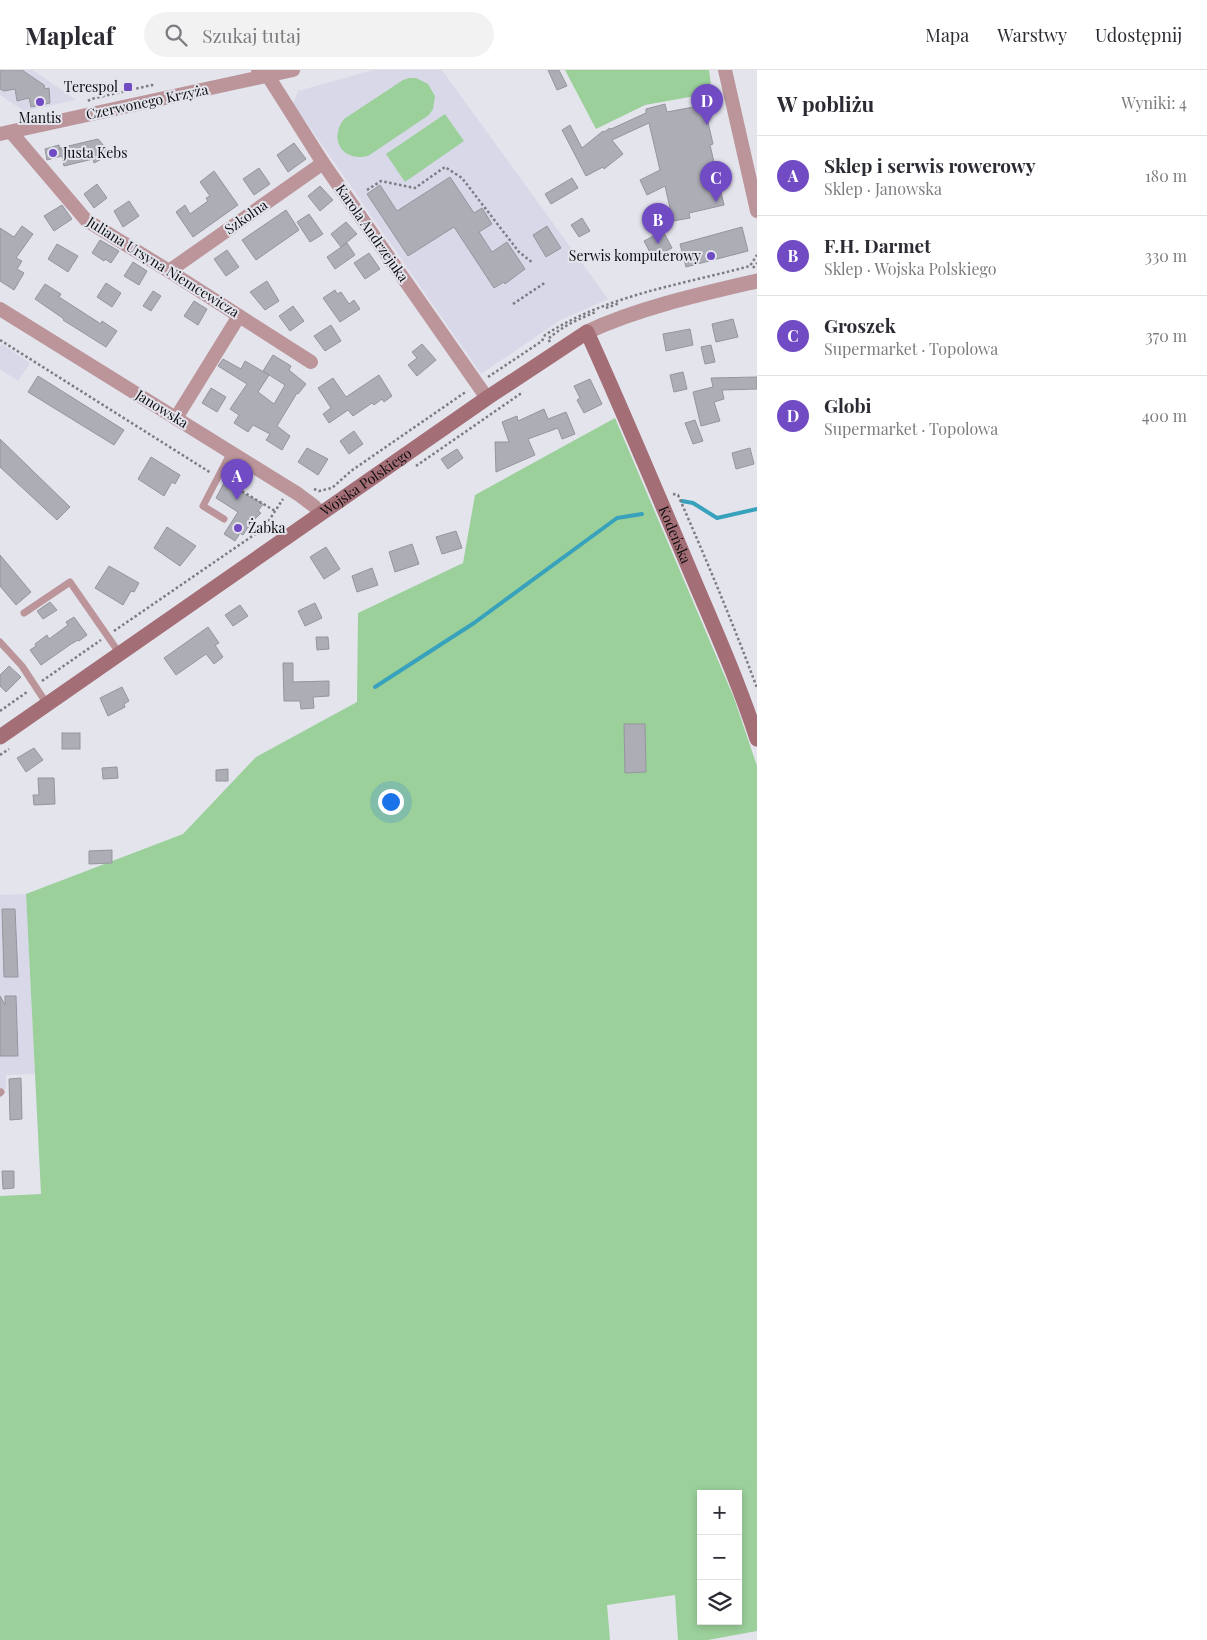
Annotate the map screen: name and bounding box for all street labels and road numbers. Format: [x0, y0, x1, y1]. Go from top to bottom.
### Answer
street label: Czerwonego Krzyża [84, 79, 210, 124]
street label: Karola Andrzejuka [332, 180, 413, 285]
street label: Szkolna [220, 195, 271, 238]
street label: Juliana Ursyna Niemcewicza [83, 211, 243, 321]
street label: Janowska [132, 384, 192, 432]
street label: Wojska Polskiego [316, 443, 415, 521]
street label: Kodeńska [655, 503, 696, 566]

